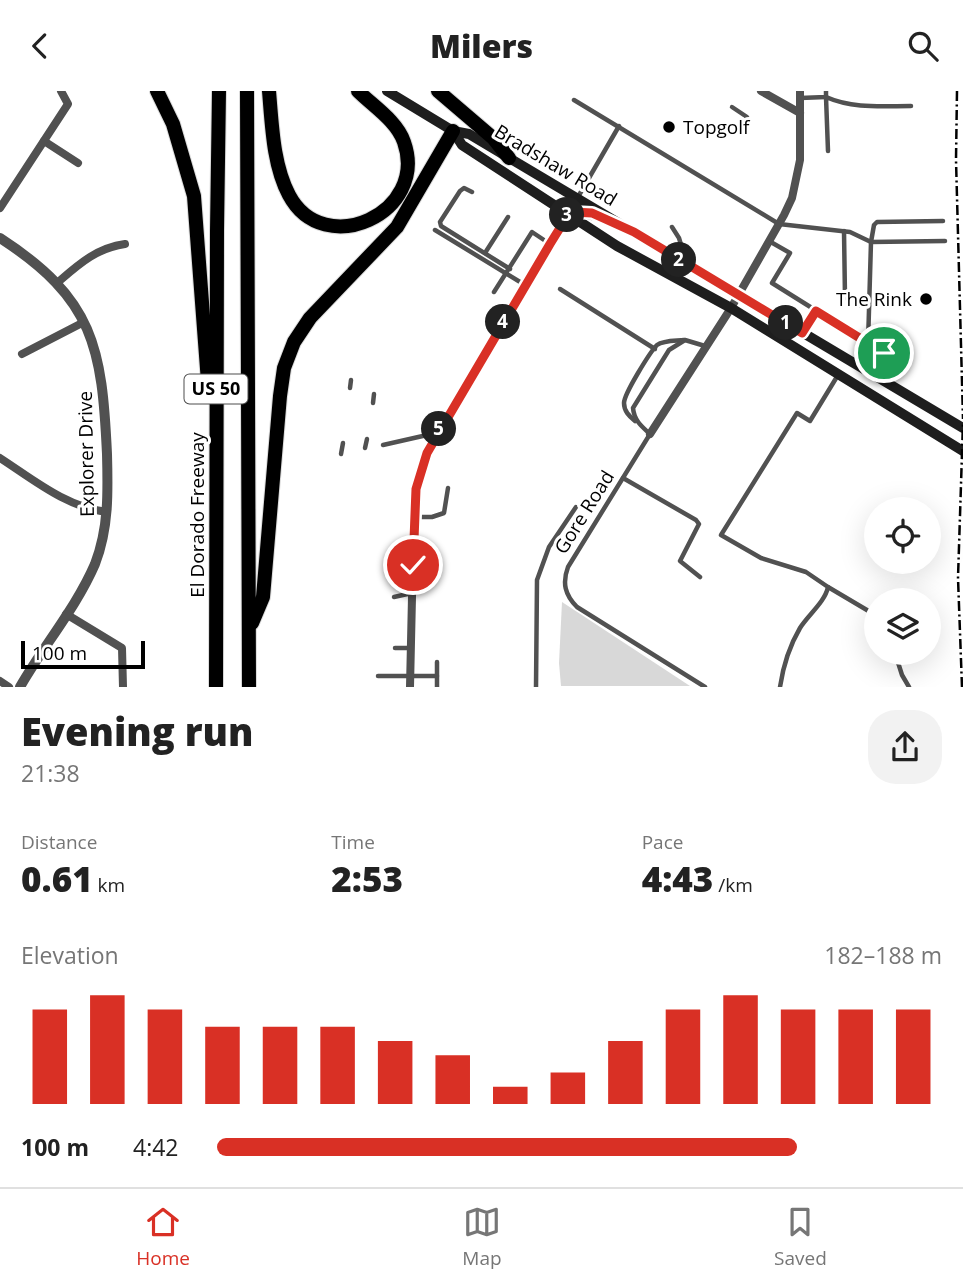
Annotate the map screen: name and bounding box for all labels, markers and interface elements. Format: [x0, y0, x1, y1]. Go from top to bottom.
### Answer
text: Milers [430, 24, 533, 67]
icon: back [21, 27, 59, 65]
icon: search [904, 27, 942, 65]
place label: Topgolf [683, 114, 751, 140]
street label: Bradshaw Road [490, 118, 622, 212]
marker: Topgolf [661, 119, 677, 135]
pin: 3 [550, 197, 584, 233]
text: 3 [561, 201, 572, 227]
pin: 2 [662, 243, 696, 277]
text: 2 [673, 246, 684, 272]
place label: The Rink [836, 286, 912, 312]
marker: The Rink [918, 291, 934, 307]
pin: 4 [486, 305, 520, 339]
pin: 1 [768, 306, 804, 341]
text: 4 [497, 308, 508, 334]
text: 1 [780, 309, 791, 335]
pin [854, 323, 914, 383]
icon: arrive [865, 334, 903, 372]
road number: US 50 [184, 375, 248, 403]
street label: Explorer Drive [72, 391, 100, 517]
pin: 5 [422, 411, 457, 447]
text: 5 [433, 415, 444, 441]
street label: El Dorado Freeway [184, 432, 210, 598]
street label: Gore Road [548, 465, 620, 559]
map controls [864, 497, 941, 665]
button: locate [864, 497, 941, 574]
pin [383, 535, 443, 595]
icon: check [394, 546, 432, 584]
button: layers [864, 588, 941, 665]
scale bar [21, 638, 145, 669]
text: 100 m [32, 640, 87, 666]
text: Evening run [21, 705, 253, 757]
button: share [868, 710, 942, 784]
text: 21:38 [21, 757, 80, 789]
text: Distance [21, 829, 97, 855]
text: Time [331, 829, 375, 855]
text: Pace [642, 829, 683, 855]
text: 0.61 [21, 855, 93, 902]
text: 2:53 [331, 855, 403, 902]
text: 4:43 [642, 855, 713, 902]
text: km [93, 872, 125, 898]
text: /km [713, 872, 753, 898]
text: Elevation [21, 939, 119, 971]
text: 182–188 m [824, 939, 942, 971]
text: 100 m [21, 1131, 89, 1163]
text: 4:42 [133, 1131, 179, 1163]
tab: Home [136, 1203, 190, 1271]
tab: Map [462, 1203, 502, 1271]
tab: Saved [774, 1203, 827, 1271]

